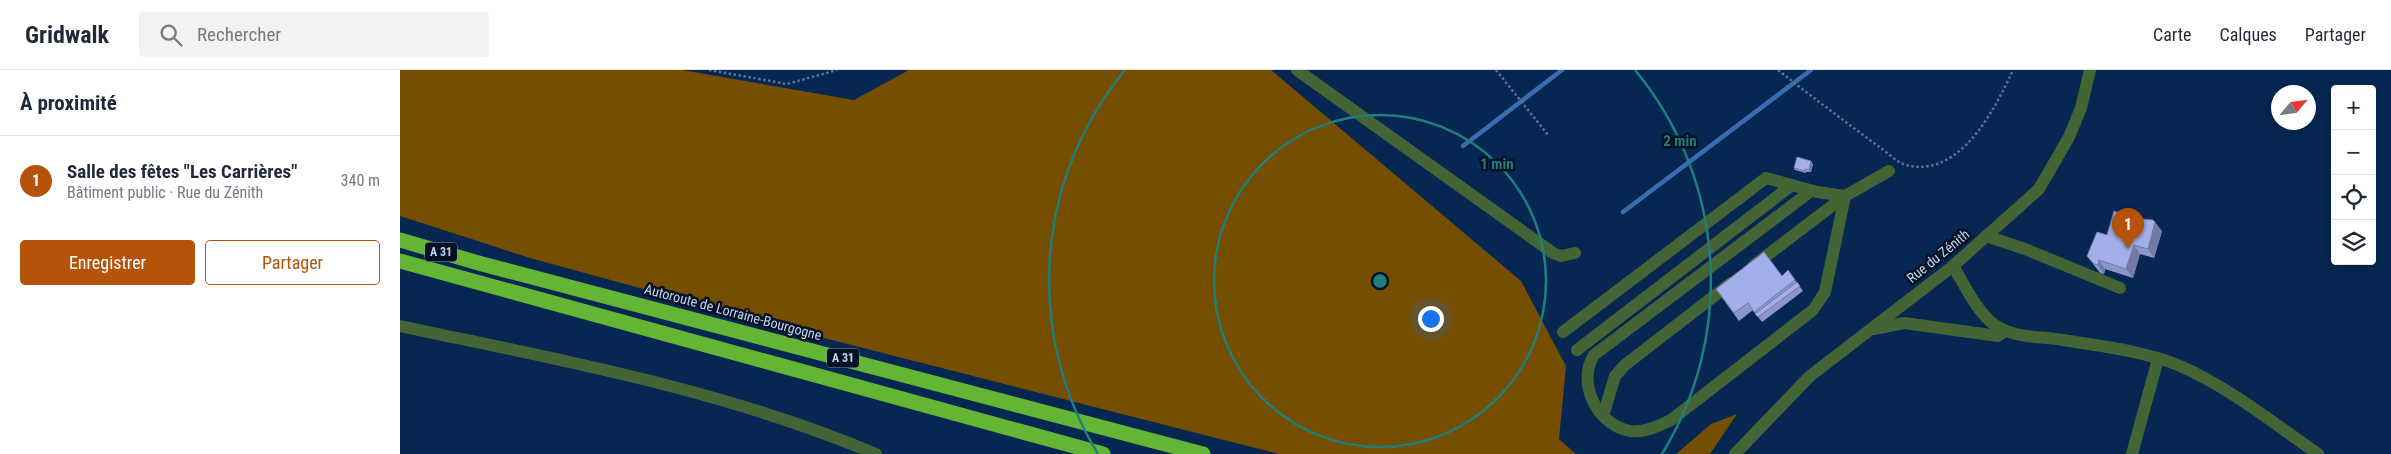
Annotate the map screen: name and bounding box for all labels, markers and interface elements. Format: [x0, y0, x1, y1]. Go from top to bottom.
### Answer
search box [139, 12, 489, 57]
text: Gridwalk [25, 21, 109, 49]
icon: search [157, 21, 185, 49]
text: Rechercher [197, 23, 281, 46]
text: Carte [2153, 24, 2192, 45]
text: Calques [2220, 24, 2277, 45]
text: Partager [2305, 24, 2366, 45]
north arrow [2271, 85, 2316, 130]
map controls [2331, 85, 2376, 265]
button: + [2331, 85, 2376, 130]
text: À proximité [20, 91, 117, 115]
button: − [2331, 130, 2376, 175]
text: 2 min [1663, 132, 1697, 150]
text: 1 min [1480, 155, 1514, 173]
text: Salle des fêtes "Les Carrières" [67, 160, 297, 183]
text: 1 [32, 171, 40, 190]
text: 340 m [341, 171, 380, 190]
button: locate [2331, 175, 2376, 220]
text: Bâtiment public · Rue du Zénith [67, 183, 263, 202]
pin: 1 [2112, 208, 2144, 249]
button: layers [2331, 220, 2376, 265]
street label: Rue du Zénith [1904, 226, 1972, 286]
button: Enregistrer [20, 240, 195, 285]
button: Partager [205, 240, 380, 285]
road number: A 31 [425, 242, 457, 262]
centre of rings [1371, 272, 1389, 290]
street label: Autoroute de Lorraine-Bourgogne [643, 281, 824, 343]
your location [1418, 306, 1444, 332]
road number: A 31 [827, 348, 859, 368]

